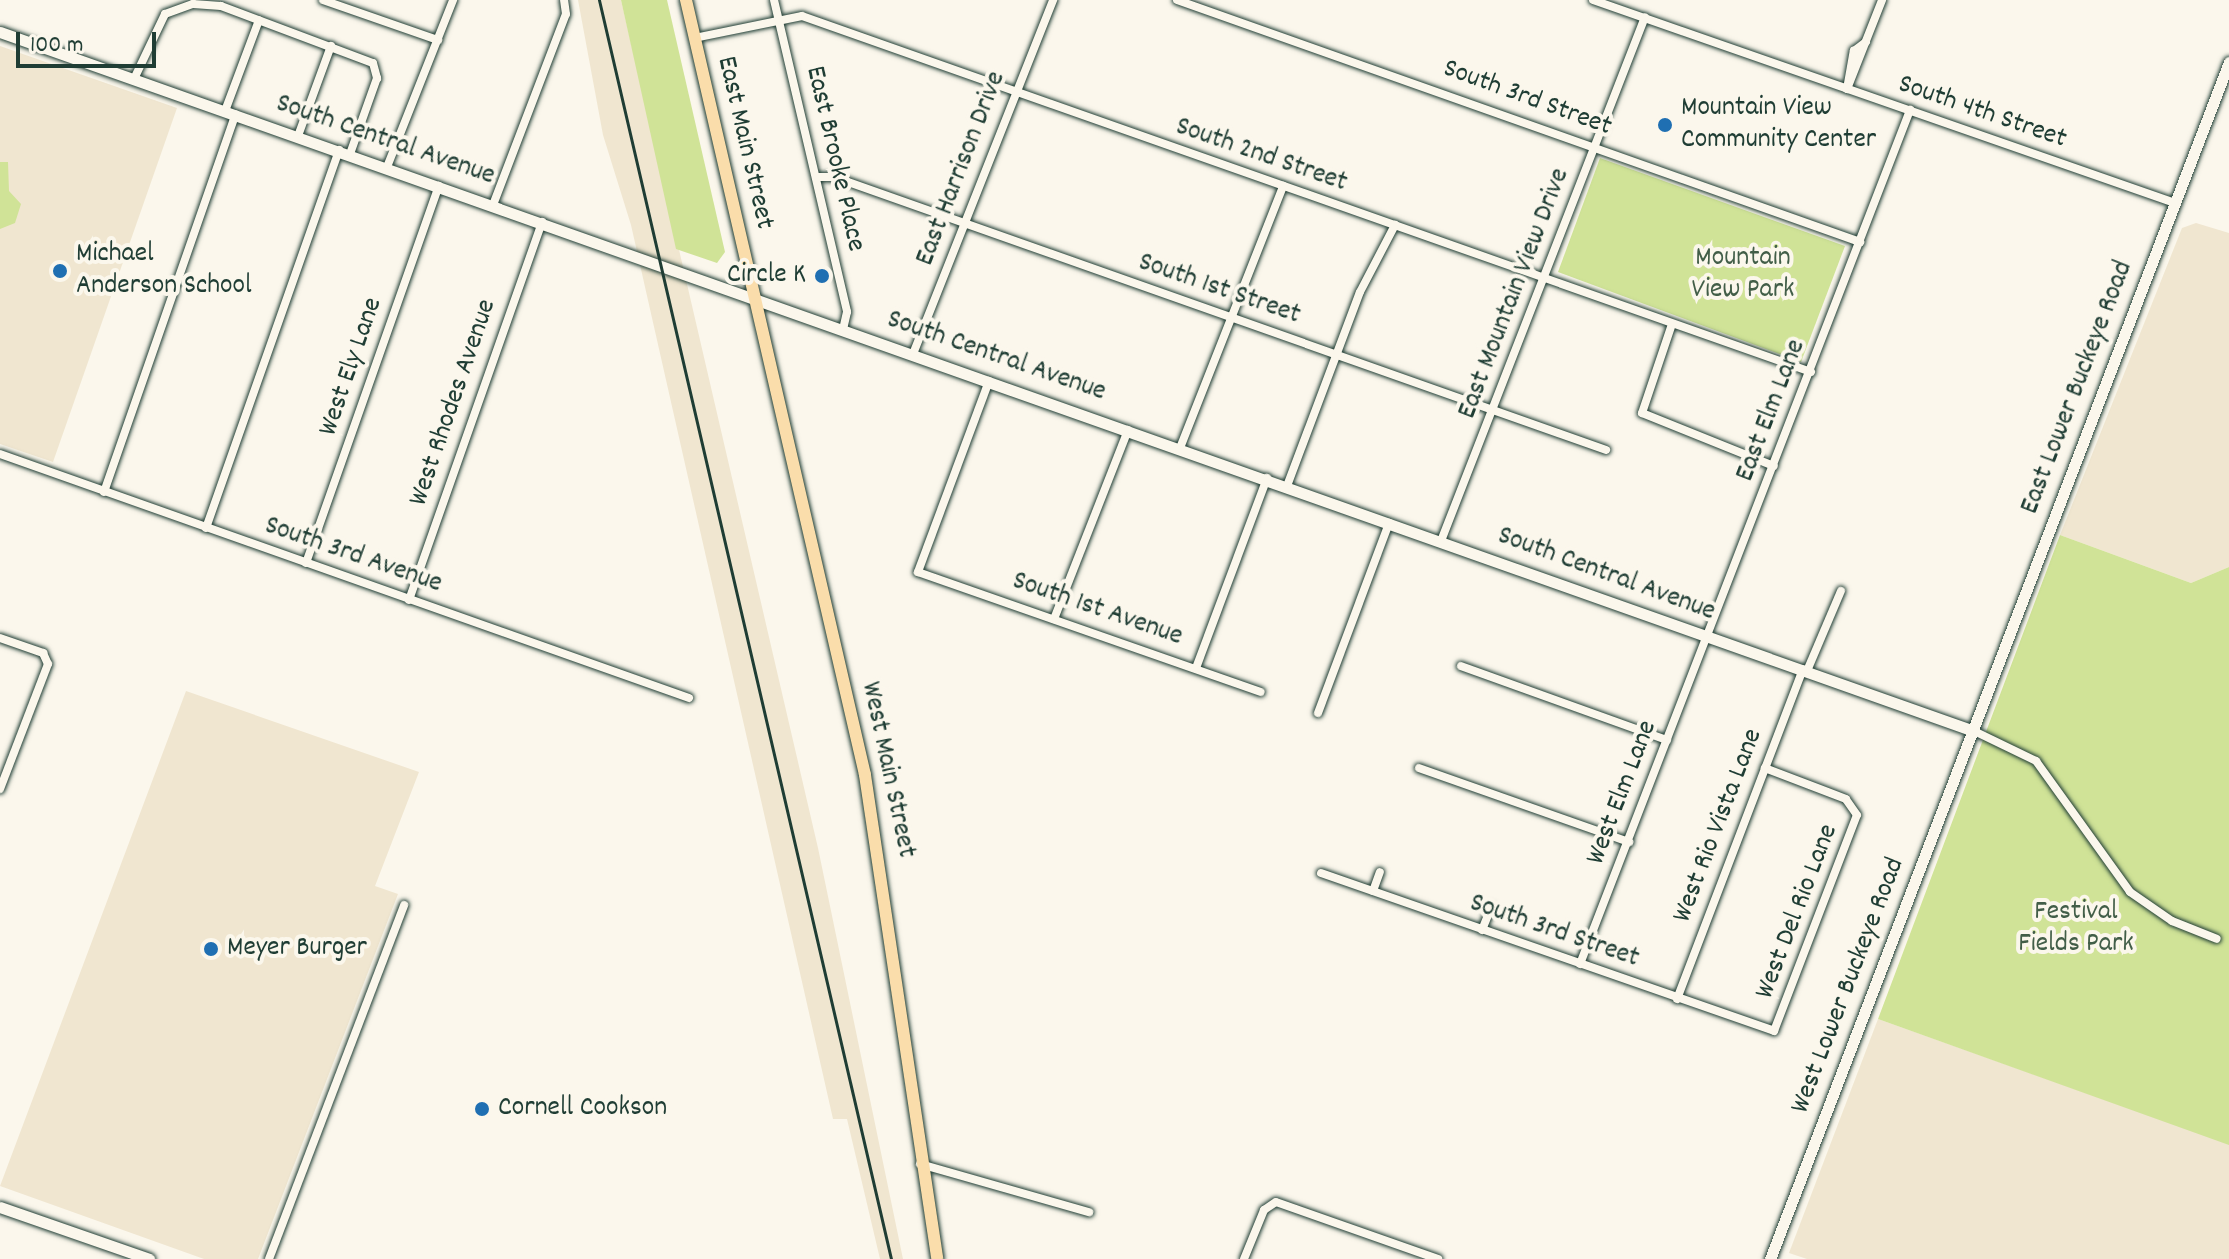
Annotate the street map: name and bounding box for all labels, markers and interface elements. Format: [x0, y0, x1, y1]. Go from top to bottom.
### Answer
scale bar [20, 16, 160, 66]
text: 100 m [30, 29, 83, 63]
street label: East Main Street [708, 53, 780, 233]
street label: South 3rd Street [1438, 53, 1616, 145]
street label: East Brooke Place [796, 63, 872, 255]
street label: East Harrison Drive [910, 67, 1014, 271]
street label: South 4th Street [1893, 69, 2071, 157]
street label: South Central Avenue [271, 88, 499, 194]
place label: Mountain View Community Center [1681, 92, 1876, 158]
street label: South 2nd Street [1171, 111, 1351, 201]
marker: Mountain View Community Center [1656, 116, 1674, 134]
street label: East Mountain View Drive [1452, 164, 1578, 424]
place label: Michael Anderson School [76, 238, 252, 304]
park label: Mountain View Park [1691, 242, 1795, 308]
street label: South 1st Street [1134, 247, 1304, 333]
street label: East Lower Buckeye Road [2014, 257, 2142, 519]
place label: Circle K [727, 259, 806, 293]
marker: Michael Anderson School [51, 262, 69, 280]
marker: Circle K [813, 267, 831, 285]
street label: West Ely Lane [313, 294, 391, 440]
street label: West Rhodes Avenue [403, 295, 505, 511]
street label: South Central Avenue [882, 304, 1110, 410]
street label: East Elm Lane [1730, 335, 1814, 487]
street label: South 3rd Avenue [260, 510, 446, 602]
street label: South Central Avenue [1493, 520, 1719, 630]
street label: South 1st Avenue [1008, 565, 1186, 655]
street label: West Main Street [852, 679, 922, 861]
street label: West Elm Lane [1580, 716, 1666, 870]
street label: West Rio Vista Lane [1667, 724, 1771, 928]
street label: West Del Rio Lane [1749, 820, 1847, 1004]
street label: West Lower Buckeye Road [1785, 854, 1913, 1118]
street label: South 3rd Street [1465, 887, 1643, 977]
park label: Festival Fields Park [2018, 896, 2134, 962]
place label: Meyer Burger [227, 932, 367, 966]
marker: Meyer Burger [202, 940, 220, 958]
place label: Cornell Cookson [498, 1092, 667, 1126]
marker: Cornell Cookson [473, 1100, 491, 1118]

